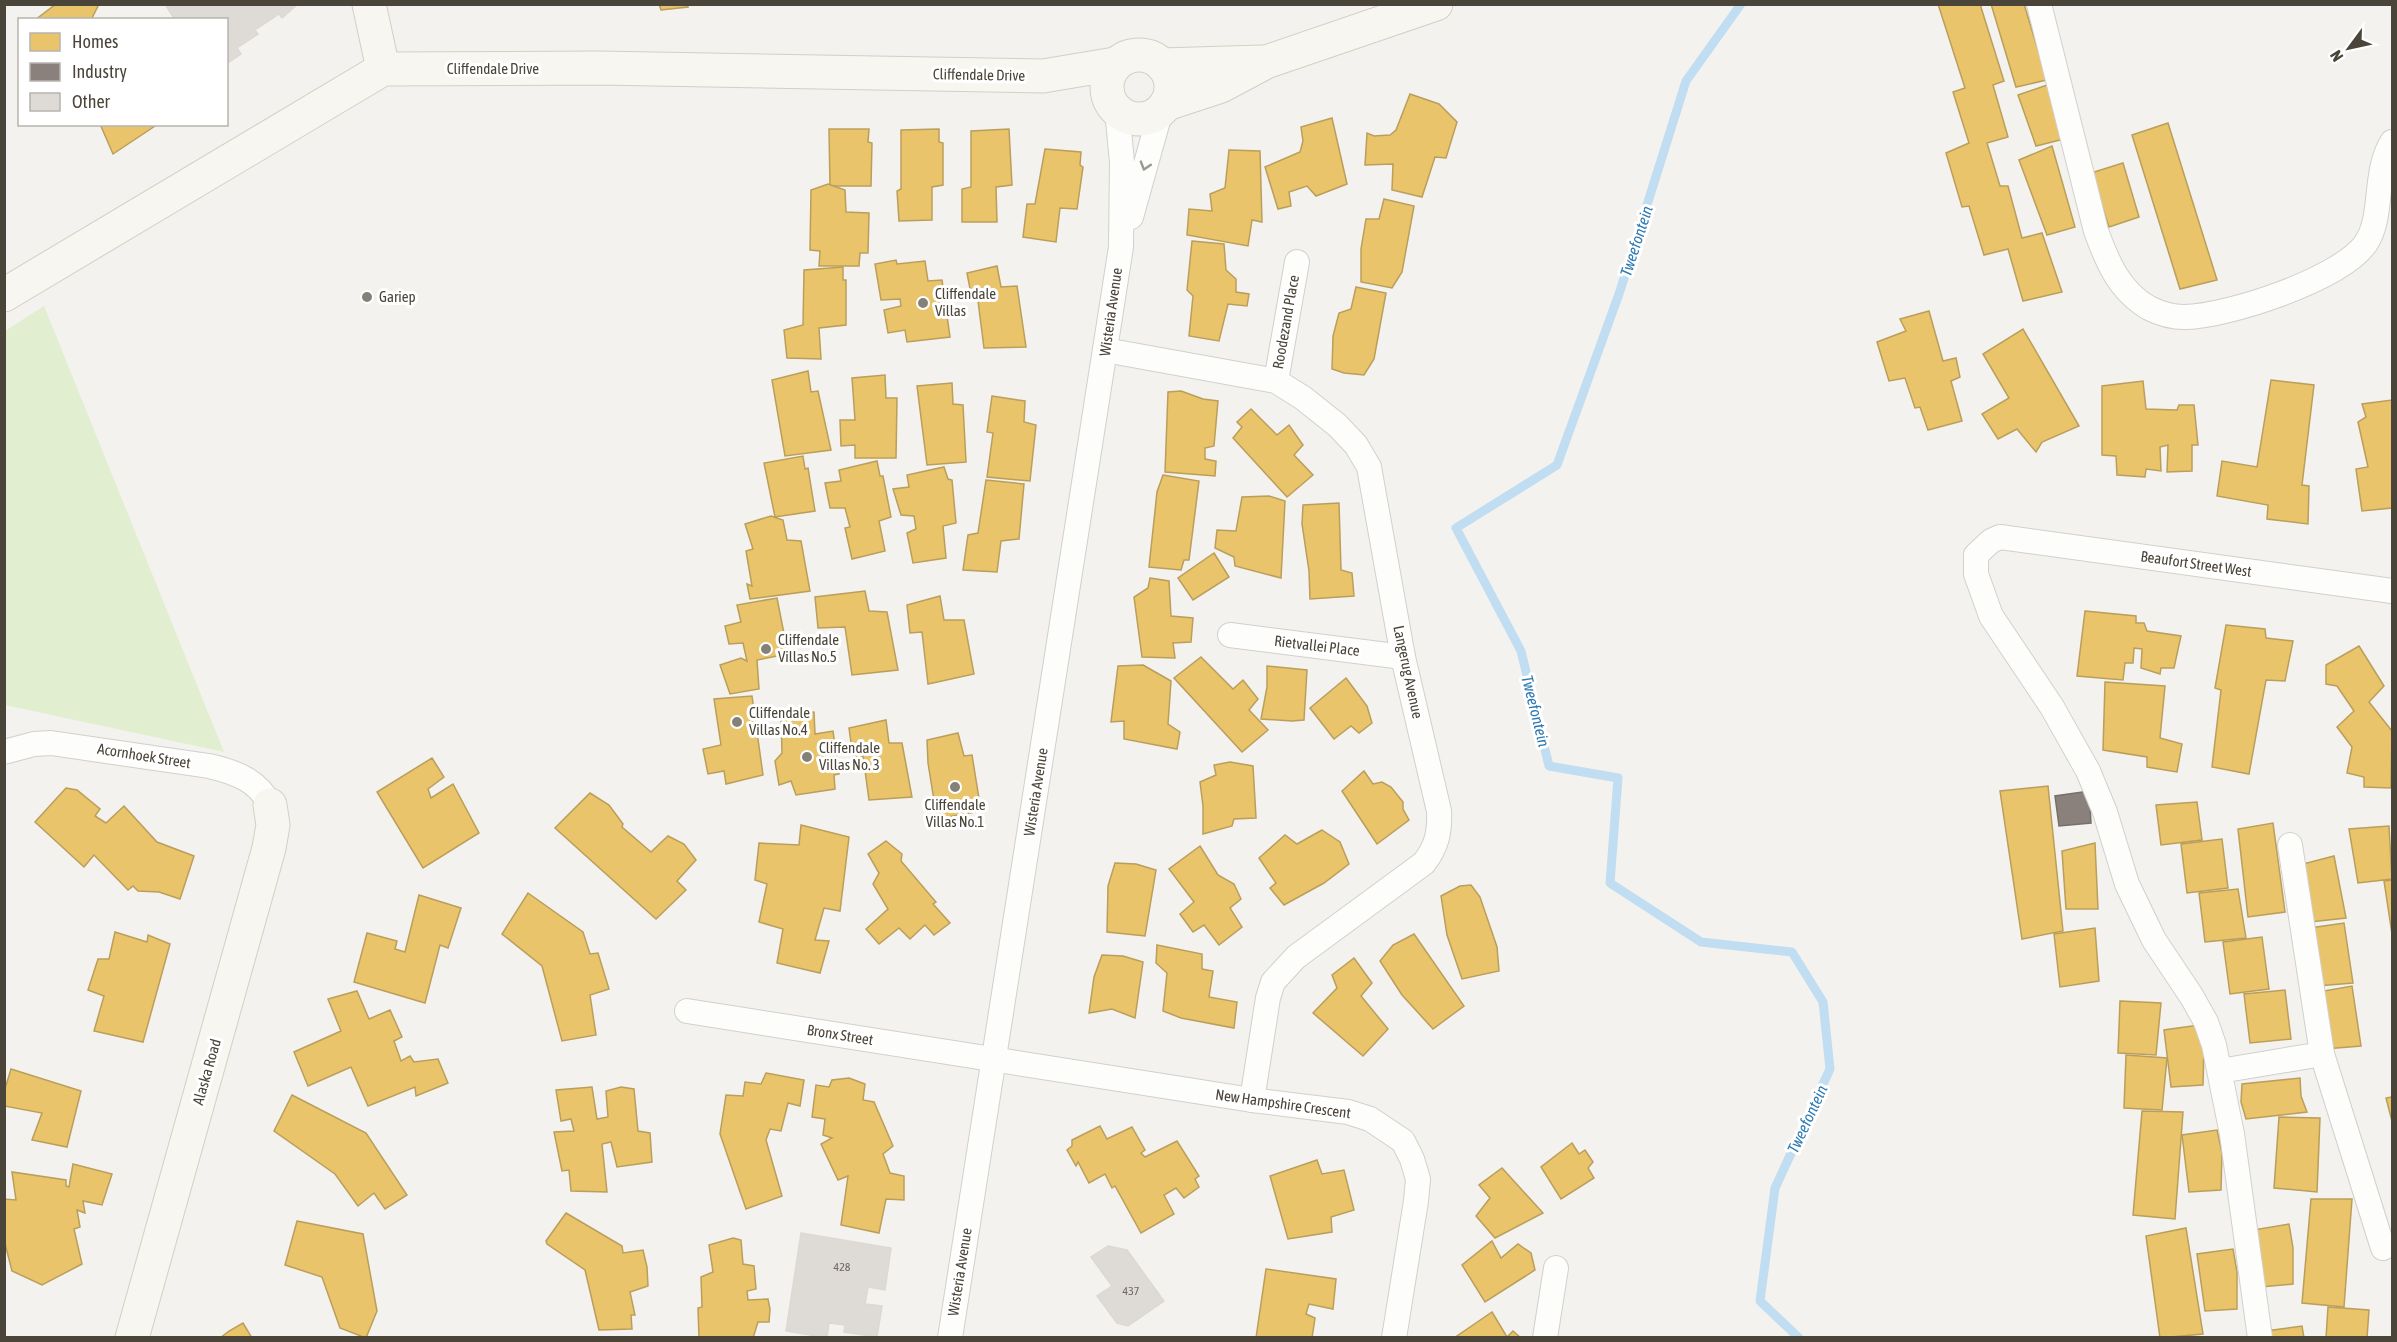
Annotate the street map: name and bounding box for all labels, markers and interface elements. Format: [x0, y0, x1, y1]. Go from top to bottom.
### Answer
legend [18, 18, 228, 126]
north arrow [2319, 18, 2379, 78]
text: Homes [72, 31, 118, 52]
text: N [2326, 47, 2347, 65]
street label: Cliffendale Drive [447, 60, 539, 77]
text: Industry [72, 61, 127, 82]
street label: Cliffendale Drive [933, 65, 1025, 84]
text: Other [72, 91, 111, 112]
one-way arrow [1140, 160, 1152, 171]
water label: Tweefontein [1616, 203, 1656, 278]
street label: Wisteria Avenue [1096, 266, 1125, 357]
street label: Roodezand Place [1269, 273, 1302, 370]
place label: Cliffendale Villas [935, 285, 996, 319]
place label: Gariep [379, 288, 416, 305]
marker: Gariep [360, 290, 374, 304]
marker: Cliffendale Villas [916, 296, 930, 310]
street label: Beaufort Street West [2140, 547, 2253, 580]
street label: Langerug Avenue [1390, 624, 1427, 720]
place label: Cliffendale Villas No.5 [778, 631, 839, 665]
street label: Rietvallei Place [1273, 632, 1361, 659]
marker: Cliffendale Villas No.5 [759, 642, 773, 656]
water label: Tweefontein [1518, 673, 1554, 749]
place label: Cliffendale Villas No.4 [749, 704, 810, 738]
marker: Cliffendale Villas No.4 [730, 715, 744, 729]
place label: Cliffendale Villas No. 3 [819, 739, 880, 773]
street label: Acornhoek Street [96, 740, 192, 771]
street label: Wisteria Avenue [1020, 746, 1051, 837]
marker: Cliffendale Villas No. 3 [800, 750, 814, 764]
marker: Cliffendale Villas No.1 [948, 780, 962, 794]
place label: Cliffendale Villas No.1 [924, 796, 986, 830]
street label: Bronx Street [806, 1021, 874, 1048]
street label: Alaska Road [189, 1037, 224, 1107]
water label: Tweefontein [1783, 1082, 1831, 1156]
street label: New Hampshire Crescent [1214, 1086, 1352, 1121]
street label: Wisteria Avenue [944, 1226, 975, 1317]
house number: 428 [834, 1260, 851, 1274]
house number: 437 [1123, 1284, 1140, 1298]

